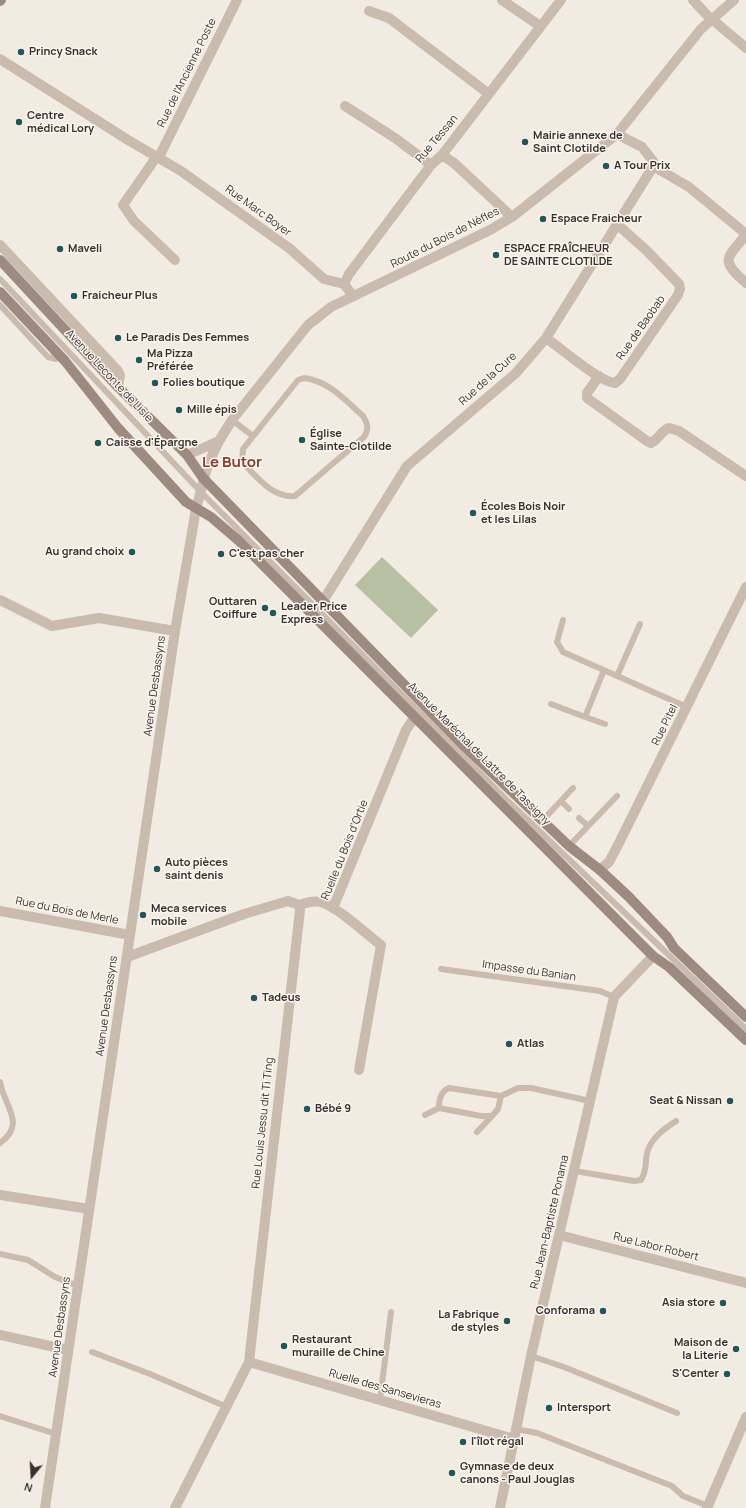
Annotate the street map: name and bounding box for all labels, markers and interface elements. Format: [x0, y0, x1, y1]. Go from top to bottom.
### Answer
street label: Rue de l'Ancienne Poste [155, 16, 219, 130]
place label: Princy Snack [29, 45, 97, 59]
marker: Princy Snack [16, 47, 26, 57]
place label: Centre médical Lory [27, 109, 94, 135]
street label: Rue Tessan [413, 112, 461, 166]
marker: Centre médical Lory [14, 117, 24, 127]
place label: Mairie annexe de Saint Clotilde [533, 129, 623, 155]
marker: Mairie annexe de Saint Clotilde [520, 137, 530, 147]
place label: A Tour Prix [614, 159, 670, 173]
marker: A Tour Prix [601, 161, 611, 171]
street label: Rue Marc Boyer [222, 183, 294, 239]
street label: Route du Bois de Nèfles [389, 205, 501, 271]
place label: Espace Fraicheur [551, 212, 642, 226]
marker: Espace Fraicheur [538, 214, 548, 224]
place label: Maveli [68, 242, 102, 256]
place label: ESPACE FRAÎCHEUR DE SAINTE CLOTILDE [504, 242, 613, 268]
marker: Maveli [55, 244, 65, 254]
marker: ESPACE FRAÎCHEUR DE SAINTE CLOTILDE [491, 250, 501, 260]
place label: Fraicheur Plus [82, 289, 158, 303]
marker: Fraicheur Plus [69, 291, 79, 301]
street label: Rue de Baobab [614, 293, 668, 363]
street label: Avenue Leconte de Lisle [63, 327, 155, 425]
place label: Le Paradis Des Femmes [126, 331, 249, 345]
marker: Le Paradis Des Femmes [113, 333, 123, 343]
place label: Ma Pizza Préférée [147, 347, 193, 373]
street label: Rue de la Cure [457, 350, 519, 408]
marker: Ma Pizza Préférée [134, 355, 144, 365]
place label: Folies boutique [163, 376, 245, 390]
marker: Folies boutique [150, 378, 160, 388]
place label: Mille épis [187, 403, 237, 417]
marker: Mille épis [174, 405, 184, 415]
place label: Église Sainte-Clotilde [310, 427, 392, 453]
marker: Église Sainte-Clotilde [297, 435, 307, 445]
place label: Caisse d'Épargne [106, 436, 198, 450]
marker: Caisse d'Épargne [93, 438, 103, 448]
district label: Le Butor [202, 454, 262, 472]
place label: Écoles Bois Noir et les Lilas [481, 500, 565, 526]
marker: Écoles Bois Noir et les Lilas [468, 508, 478, 518]
place label: Au grand choix [45, 545, 124, 559]
marker: Au grand choix [127, 547, 137, 557]
place label: C'est pas cher [229, 547, 304, 561]
marker: C'est pas cher [216, 549, 226, 559]
place label: Outtaren Coiffure [209, 595, 257, 621]
place label: Leader Price Express [281, 600, 347, 626]
marker: Outtaren Coiffure [260, 603, 270, 613]
marker: Leader Price Express [268, 608, 278, 618]
street label: Avenue Desbassyns [141, 635, 169, 737]
street label: Avenue Maréchal de Lattre de Tassigny [405, 680, 553, 828]
street label: Rue Pitel [649, 702, 681, 748]
street label: Ruelle du Bois d'Ortie [319, 798, 371, 902]
place label: Auto pièces saint denis [165, 856, 228, 882]
marker: Auto pièces saint denis [152, 864, 162, 874]
street label: Rue du Bois de Merle [14, 895, 120, 927]
place label: Meca services mobile [151, 902, 227, 928]
marker: Meca services mobile [138, 910, 148, 920]
street label: Avenue Desbassyns [93, 955, 121, 1057]
street label: Impasse du Banian [481, 958, 577, 984]
place label: Tadeus [262, 991, 300, 1005]
marker: Tadeus [249, 993, 259, 1003]
place label: Atlas [517, 1037, 544, 1051]
marker: Atlas [504, 1039, 514, 1049]
street label: Rue Louis Jessu dit Ti Ting [250, 1057, 276, 1189]
place label: Seat & Nissan [649, 1094, 722, 1108]
marker: Seat & Nissan [725, 1096, 735, 1106]
place label: Bébé 9 [315, 1102, 351, 1116]
marker: Bébé 9 [302, 1104, 312, 1114]
street label: Rue Jean-Baptiste Ponama [528, 1154, 572, 1290]
street label: Rue Labor Robert [612, 1230, 700, 1264]
street label: Avenue Desbassyns [46, 1276, 74, 1378]
place label: Asia store [662, 1296, 715, 1310]
marker: Asia store [718, 1298, 728, 1308]
place label: Conforama [536, 1304, 595, 1318]
marker: Conforama [598, 1306, 608, 1316]
place label: La Fabrique de styles [438, 1308, 499, 1334]
marker: La Fabrique de styles [502, 1316, 512, 1326]
place label: Restaurant muraille de Chine [292, 1333, 385, 1359]
place label: Maison de la Literie [674, 1336, 728, 1362]
marker: Restaurant muraille de Chine [279, 1341, 289, 1351]
marker: Maison de la Literie [731, 1344, 741, 1354]
street label: Ruelle des Sansevieras [327, 1367, 443, 1411]
place label: S'Center [672, 1367, 719, 1381]
marker: S'Center [722, 1369, 732, 1379]
place label: Intersport [557, 1401, 611, 1415]
marker: Intersport [544, 1403, 554, 1413]
place label: l'îlot régal [471, 1435, 524, 1449]
marker: l'îlot régal [458, 1437, 468, 1447]
north arrow [12, 1456, 52, 1496]
place label: Gymnase de deux canons - Paul Jouglas [460, 1460, 575, 1486]
marker: Gymnase de deux canons - Paul Jouglas [447, 1468, 457, 1478]
text: N [22, 1480, 34, 1496]

